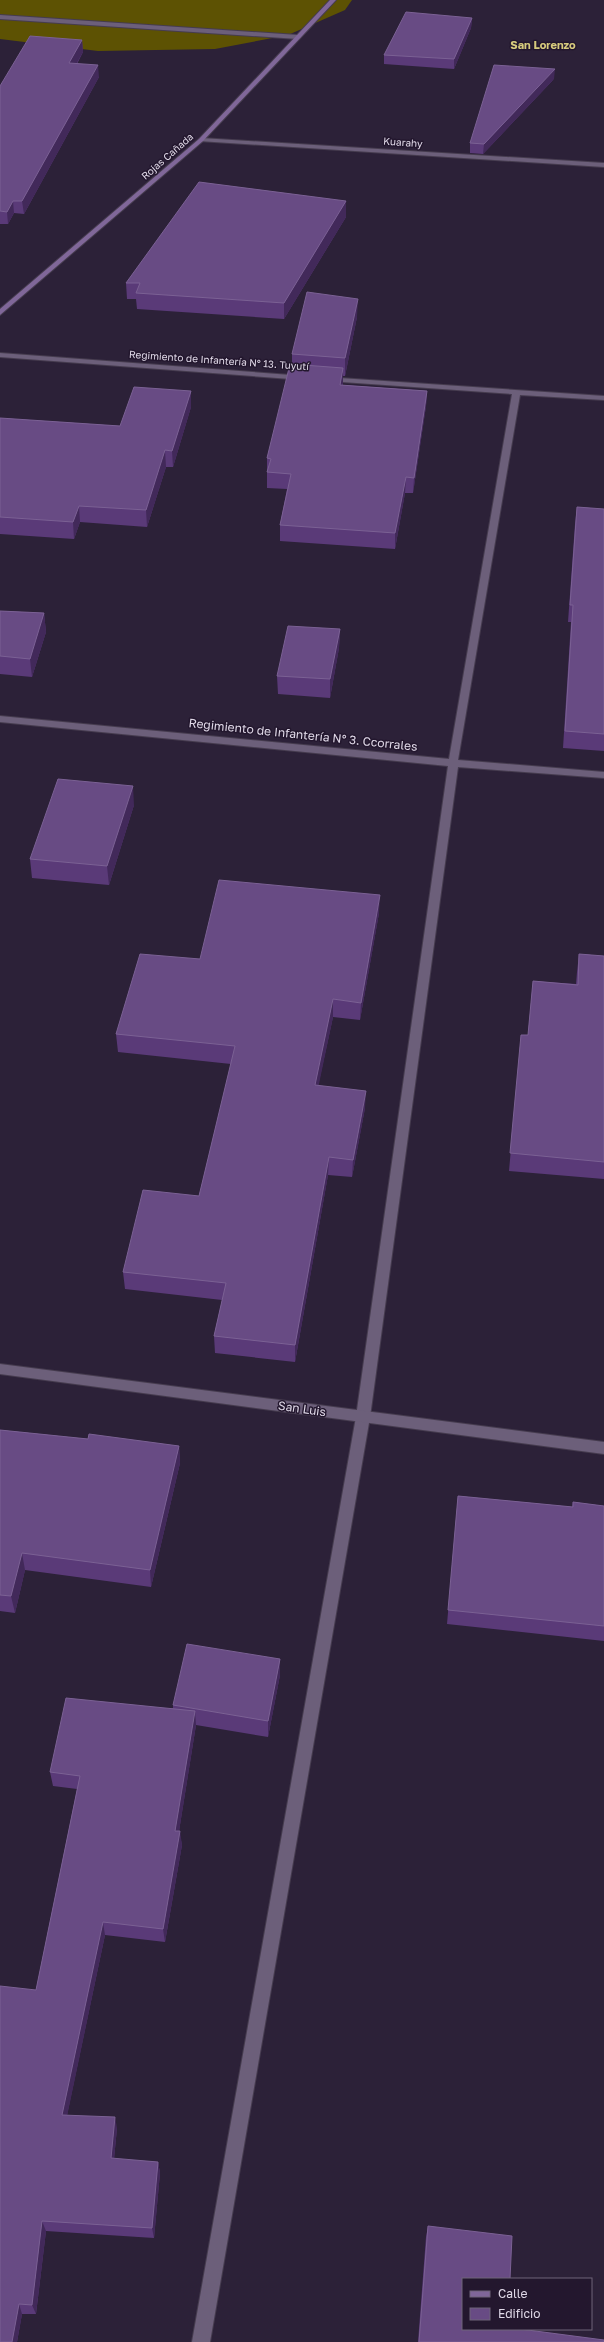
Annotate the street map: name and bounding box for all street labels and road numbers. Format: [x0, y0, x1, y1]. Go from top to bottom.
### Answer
street label: Rojas Cañada [139, 130, 195, 182]
street label: Kuarahy [383, 135, 423, 149]
street label: Regimiento de Infantería N° 13. Tuyutí [129, 348, 311, 372]
street label: Regimiento de Infantería N° 3. Ccorrales [188, 715, 418, 754]
street label: San Luis [277, 1398, 327, 1419]

